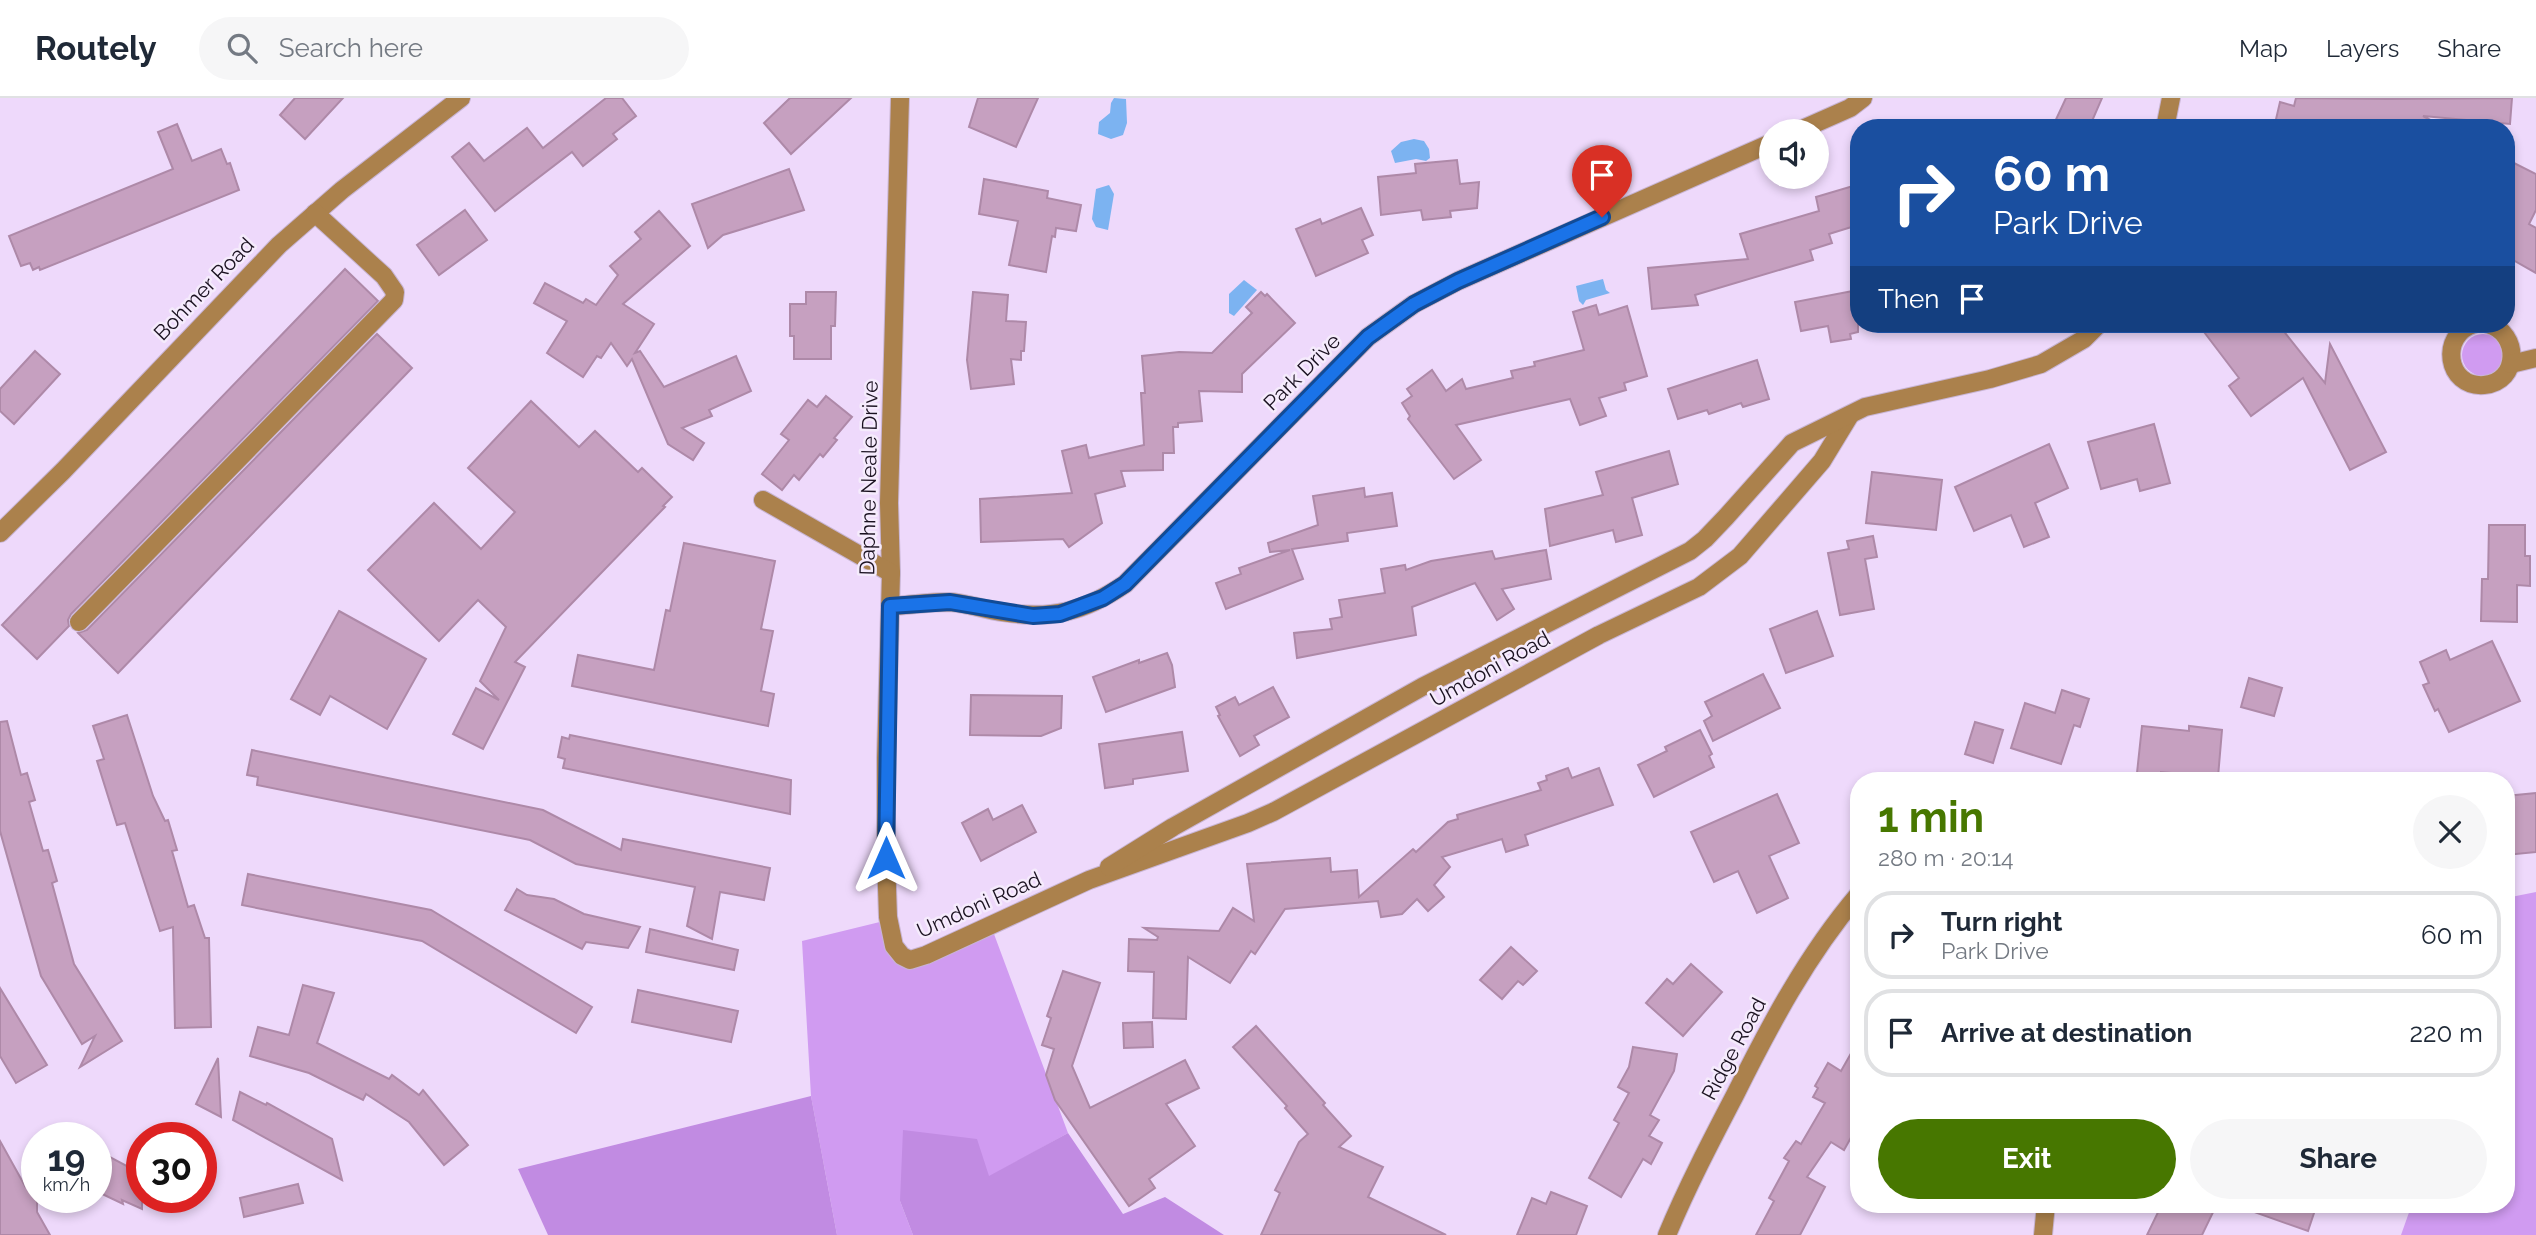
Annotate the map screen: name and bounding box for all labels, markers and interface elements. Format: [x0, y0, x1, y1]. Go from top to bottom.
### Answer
search box [199, 17, 689, 80]
text: Routely [35, 29, 157, 68]
icon: search [223, 29, 261, 67]
text: Search here [279, 33, 423, 63]
text: Map [2239, 34, 2288, 63]
text: Layers [2326, 34, 2399, 63]
text: Share [2437, 34, 2501, 63]
map controls [1759, 119, 1829, 189]
button: sound [1759, 119, 1829, 189]
pin [1572, 145, 1632, 217]
text: 60 m [1993, 145, 2110, 202]
icon: right [1878, 147, 1969, 238]
icon: arrive [1583, 156, 1621, 194]
text: Park Drive [1993, 204, 2143, 241]
street label: Bohmer Road [148, 232, 259, 345]
icon: arrive [1953, 280, 1991, 318]
text: Then [1878, 284, 1939, 314]
street label: Park Drive [1258, 328, 1345, 415]
street label: Daphne Neale Drive [854, 380, 883, 576]
street label: Umdoni Road [1425, 625, 1554, 712]
text: 1 min [1878, 793, 1984, 842]
button: close [2413, 795, 2487, 869]
position arrow [849, 821, 923, 895]
text: 280 m · 20:14 [1878, 844, 2014, 871]
street label: Umdoni Road [913, 866, 1045, 943]
text: Turn right [1941, 907, 2062, 937]
icon: right [1882, 916, 1920, 954]
text: 60 m [2421, 920, 2483, 950]
text: Park Drive [1941, 937, 2049, 964]
street label: Ridge Road [1696, 993, 1771, 1104]
icon: arrive [1882, 1014, 1920, 1052]
text: Arrive at destination [1941, 1018, 2192, 1048]
text: 220 m [2409, 1018, 2483, 1048]
button: Exit [1878, 1119, 2176, 1199]
button: Share [2190, 1119, 2487, 1199]
speed limit sign: 30 [126, 1122, 217, 1213]
text: 19 [48, 1138, 85, 1179]
text: km/h [43, 1174, 90, 1195]

